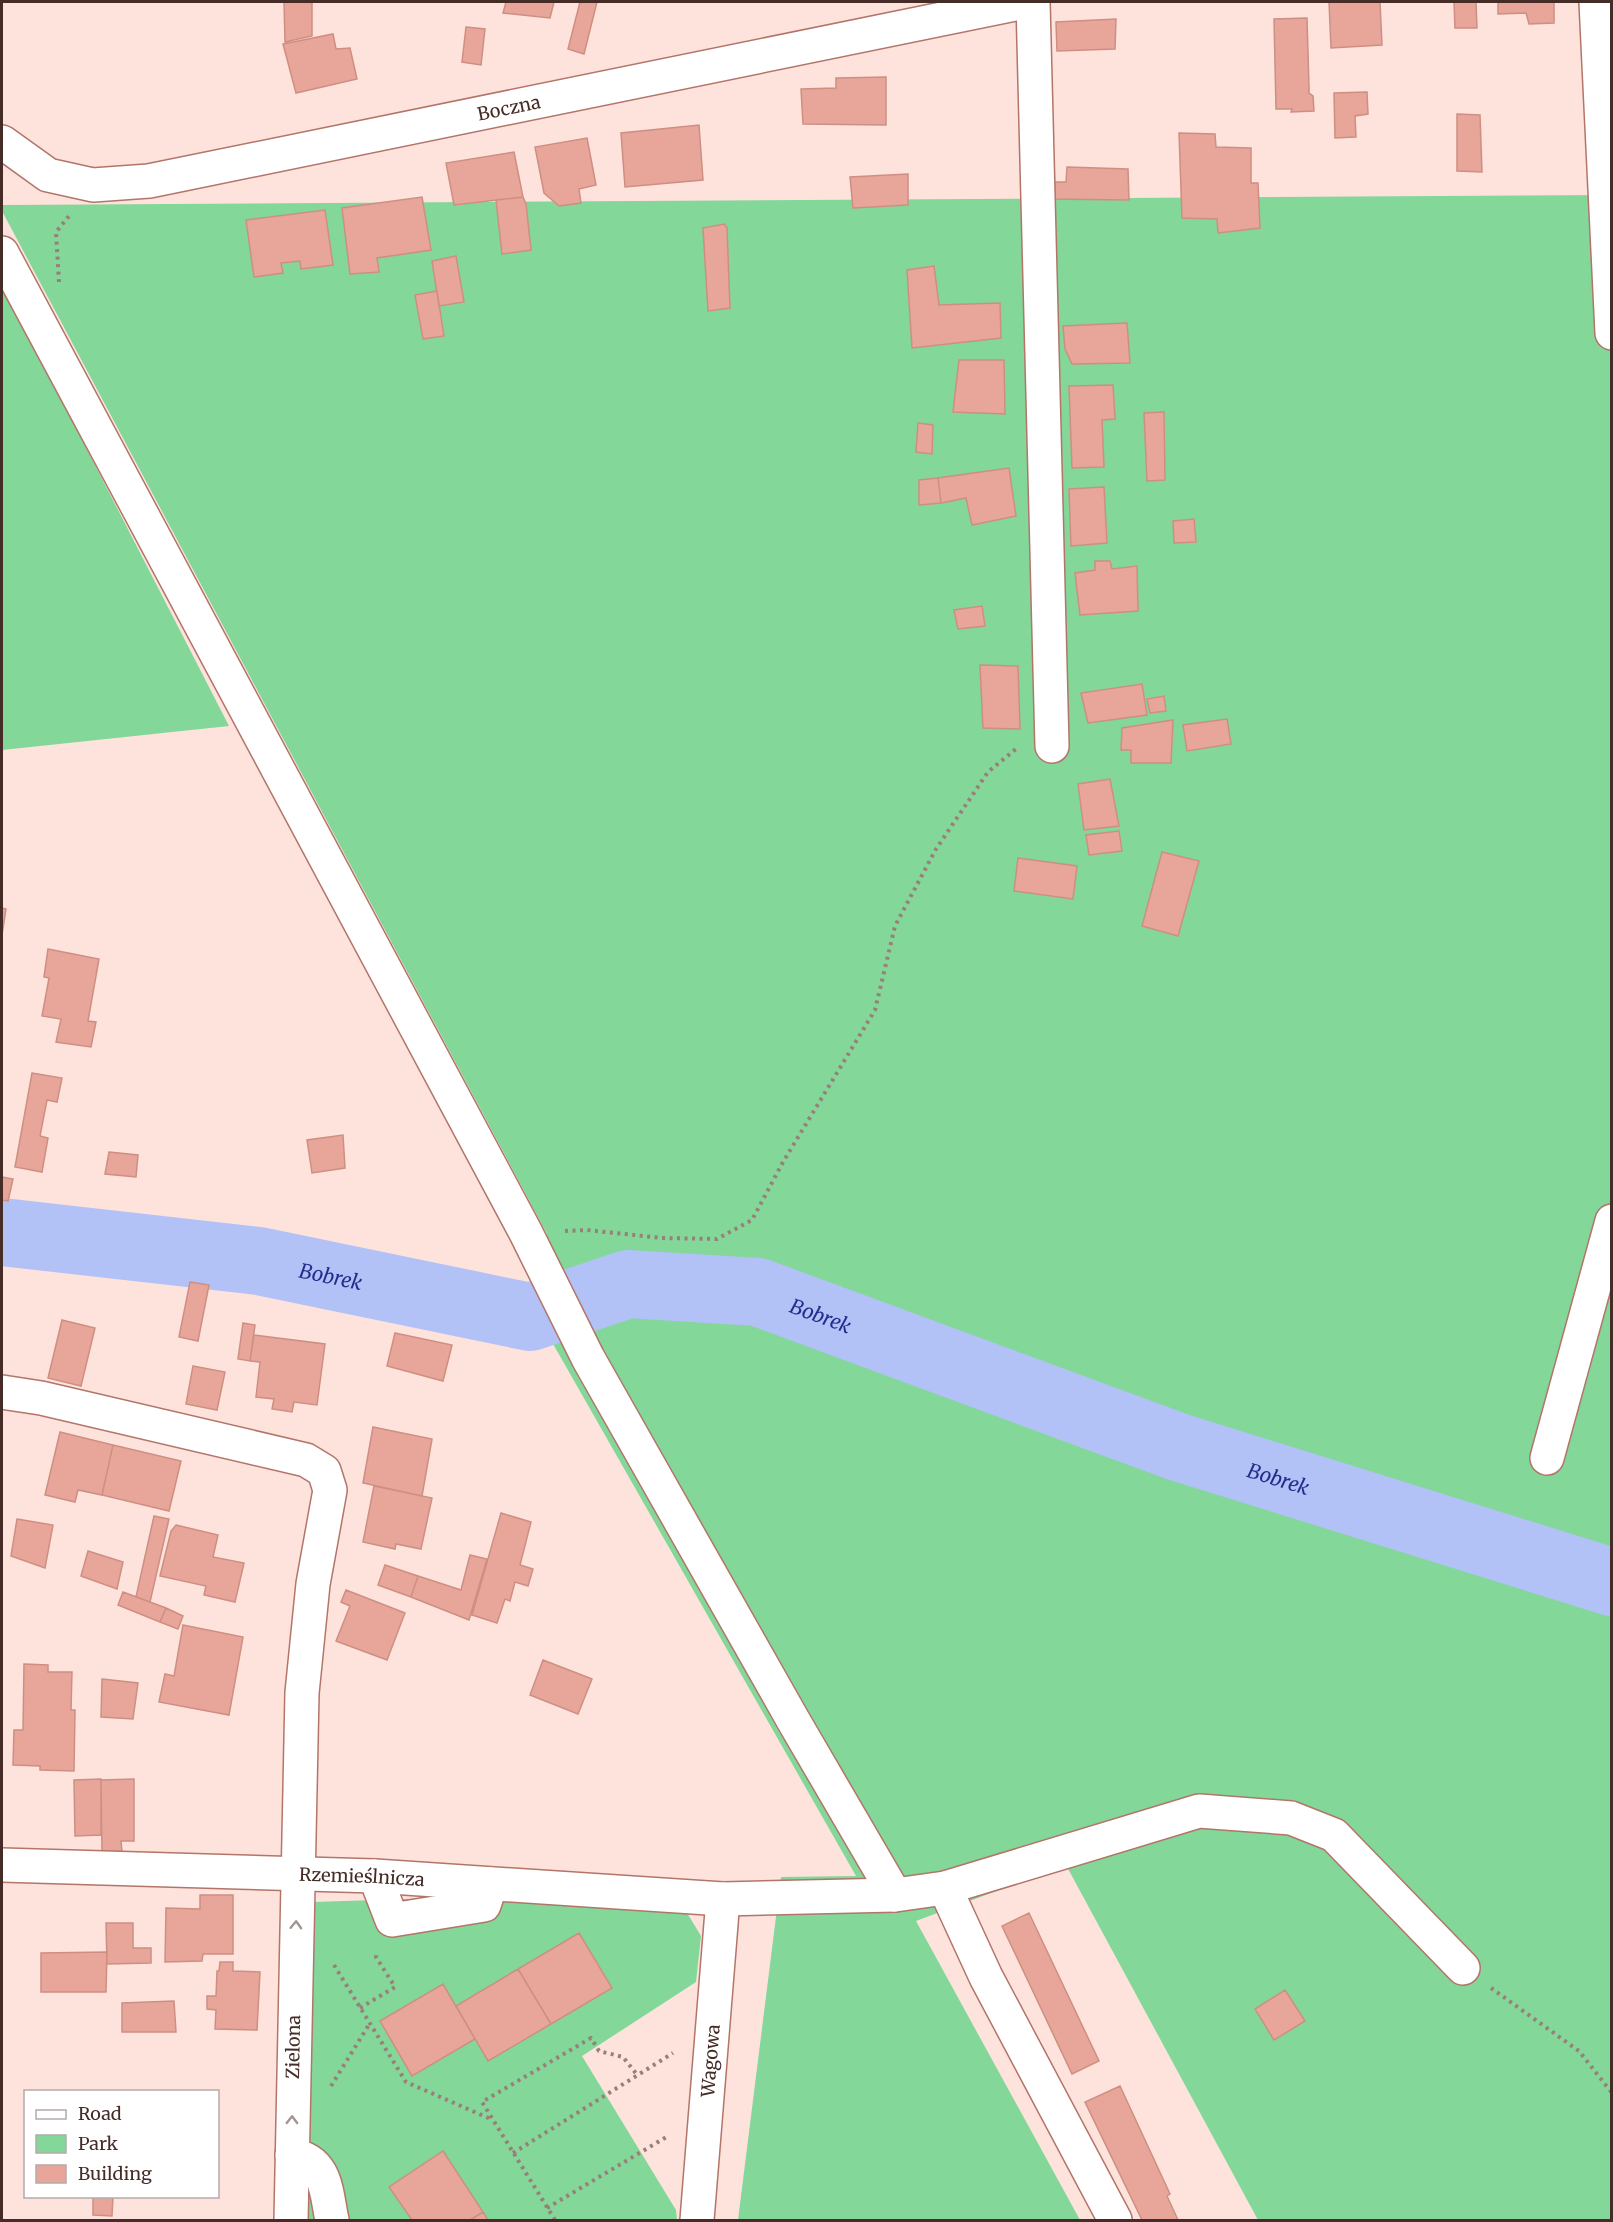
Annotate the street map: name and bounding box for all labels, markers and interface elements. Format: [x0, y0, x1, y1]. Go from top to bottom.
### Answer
street label: Boczna [475, 90, 543, 125]
water label: Bobrek [297, 1257, 365, 1295]
water label: Bobrek [787, 1292, 855, 1338]
water label: Bobrek [1244, 1457, 1313, 1500]
street label: Rzemieślnicza [299, 1862, 426, 1891]
one-way arrow [289, 1921, 302, 1930]
street label: Zielona [281, 2014, 305, 2079]
street label: Wagowa [695, 2023, 724, 2099]
legend [24, 2090, 219, 2198]
text: Road [78, 2102, 122, 2125]
one-way arrow [286, 2116, 298, 2125]
text: Park [78, 2132, 119, 2155]
text: Building [78, 2162, 152, 2185]

